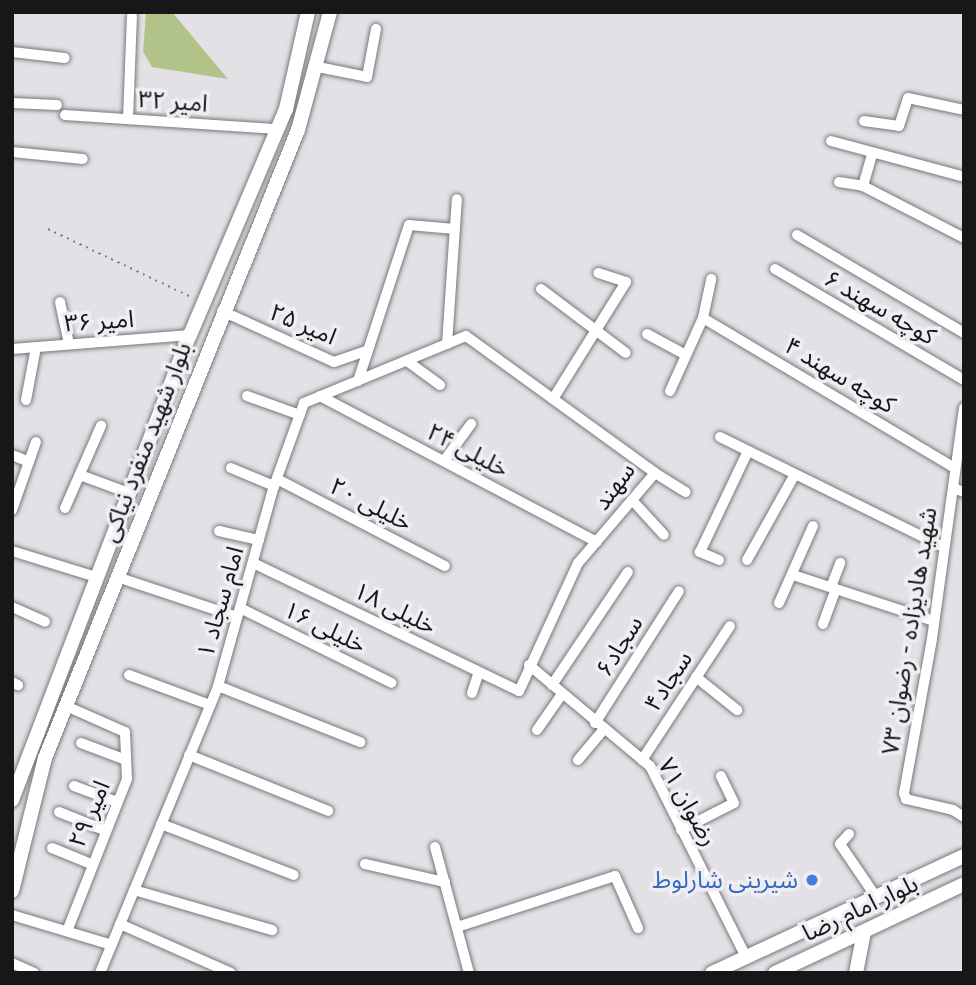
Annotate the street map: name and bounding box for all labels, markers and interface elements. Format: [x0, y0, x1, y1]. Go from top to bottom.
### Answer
street label: امیر ۳۲ [137, 84, 209, 118]
street label: کوچه سهند ۶ [819, 264, 941, 350]
street label: امیر ۲۵ [265, 297, 341, 351]
street label: امیر ۳۶ [63, 304, 135, 338]
street label: کوچه سهند ۴ [779, 331, 901, 419]
street label: بلوار شهید منفرد نیاکی [95, 338, 197, 546]
street label: خلیلی ۲۴ [422, 417, 514, 483]
street label: سهند [587, 457, 641, 515]
street label: خلیلی ۲۰ [325, 471, 417, 537]
street label: شهید هادیزاده - رضوان ۷۳ [875, 505, 943, 757]
street label: امام سجاد ۱ [190, 543, 250, 661]
street label: خلیلی ۱۸ [349, 576, 441, 640]
street label: خلیلی ۱۶ [279, 595, 371, 659]
street label: سجاد۶ [589, 610, 649, 682]
street label: سجاد۴ [638, 645, 698, 717]
street label: رضوان ۷۱ [652, 753, 724, 851]
street label: امیر ۲۹ [62, 776, 116, 852]
place label: شیرینی شارلوط [652, 866, 798, 894]
street label: بلوار امام رضا [798, 869, 922, 947]
marker: شیرینی شارلوط [804, 872, 820, 888]

